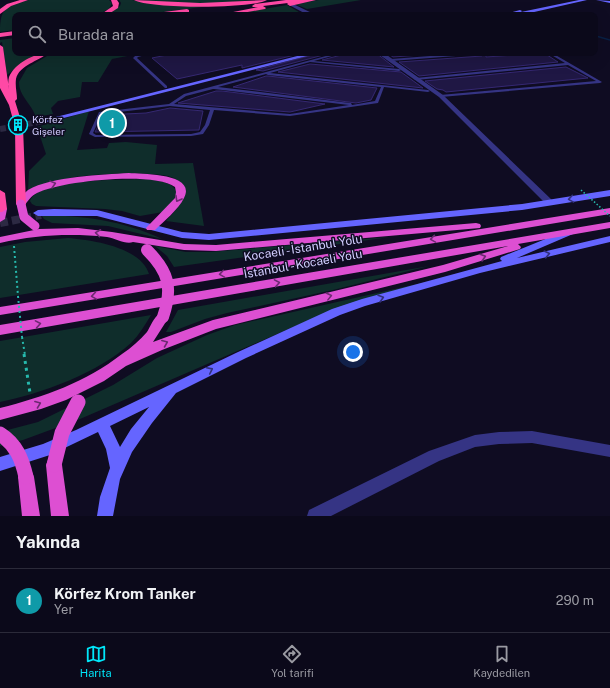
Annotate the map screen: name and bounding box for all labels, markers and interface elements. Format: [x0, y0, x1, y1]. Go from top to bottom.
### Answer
search box [12, 12, 598, 56]
icon: search [26, 23, 48, 45]
text: Burada ara [58, 26, 134, 43]
pin: 1 [99, 108, 125, 138]
place label: Körfez Gişeler [32, 113, 65, 137]
building icon: Körfez Gişeler [7, 114, 29, 136]
one-way arrow [49, 180, 56, 189]
one-way arrow [568, 194, 575, 203]
one-way arrow [175, 195, 183, 202]
one-way arrow [95, 229, 101, 238]
street label: Kocaeli - İstanbul Yolu [243, 232, 363, 264]
one-way arrow [430, 235, 436, 243]
street label: İstanbul - Kocaeli Yolu [243, 247, 363, 281]
one-way arrow [544, 250, 551, 259]
one-way arrow [479, 253, 486, 262]
one-way arrow [219, 269, 225, 278]
one-way arrow [274, 279, 280, 288]
one-way arrow [91, 291, 97, 300]
one-way arrow [326, 292, 333, 300]
one-way arrow [378, 294, 384, 302]
one-way arrow [35, 320, 42, 329]
one-way arrow [161, 340, 168, 348]
your location [343, 342, 363, 362]
one-way arrow [206, 367, 214, 375]
one-way arrow [34, 401, 41, 409]
text: Yakında [16, 532, 80, 552]
text: Körfez Krom Tanker [54, 585, 196, 602]
text: 1 [26, 593, 32, 608]
text: 290 m [556, 593, 594, 608]
text: Yer [54, 602, 74, 617]
tab: Harita [80, 643, 112, 679]
tab: Yol tarifi [271, 643, 314, 679]
tab: Kaydedilen [473, 643, 530, 679]

